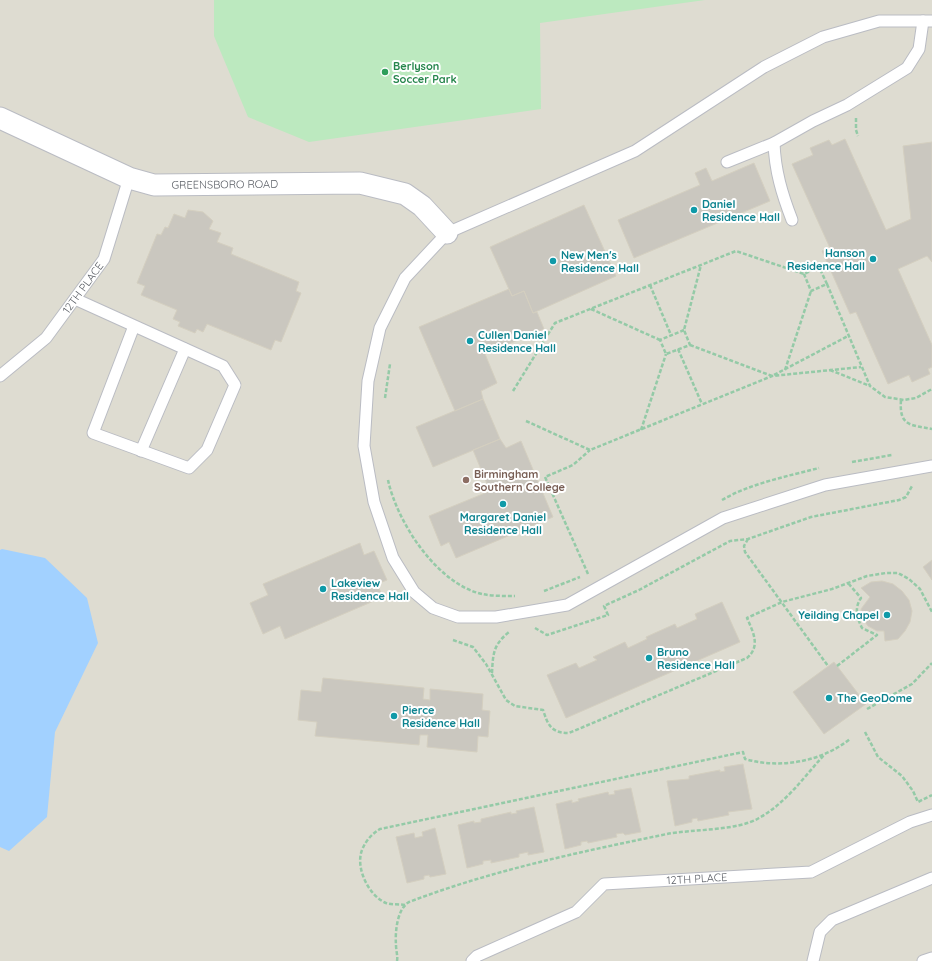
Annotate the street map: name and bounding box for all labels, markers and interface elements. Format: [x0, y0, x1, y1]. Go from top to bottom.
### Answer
place label: Berlyson Soccer Park [393, 59, 457, 86]
marker: Berlyson Soccer Park [380, 67, 390, 77]
street label: GREENSBORO ROAD [171, 177, 278, 192]
place label: Daniel Residence Hall [702, 197, 780, 224]
marker: Daniel Residence Hall [689, 205, 699, 215]
place label: Hanson Residence Hall [787, 246, 865, 273]
place label: New Men's Residence Hall [561, 248, 639, 275]
marker: Hanson Residence Hall [868, 254, 878, 264]
marker: New Men's Residence Hall [548, 256, 558, 266]
street label: 12TH PLACE [59, 259, 106, 316]
place label: Cullen Daniel Residence Hall [478, 328, 556, 355]
marker: Cullen Daniel Residence Hall [465, 336, 475, 346]
place label: Birmingham Southern College [474, 467, 566, 494]
marker: Birmingham Southern College [461, 475, 471, 485]
marker: Margaret Daniel Residence Hall [498, 499, 508, 509]
place label: Margaret Daniel Residence Hall [460, 510, 546, 537]
place label: Lakeview Residence Hall [331, 576, 409, 603]
marker: Lakeview Residence Hall [318, 584, 328, 594]
place label: Yeilding Chapel [798, 608, 879, 622]
marker: Yeilding Chapel [882, 610, 892, 620]
place label: Bruno Residence Hall [657, 645, 735, 672]
marker: Bruno Residence Hall [644, 653, 654, 663]
place label: The GeoDome [837, 691, 913, 705]
marker: The GeoDome [824, 693, 834, 703]
place label: Pierce Residence Hall [402, 703, 480, 730]
marker: Pierce Residence Hall [389, 711, 399, 721]
street label: 12TH PLACE [666, 870, 728, 887]

